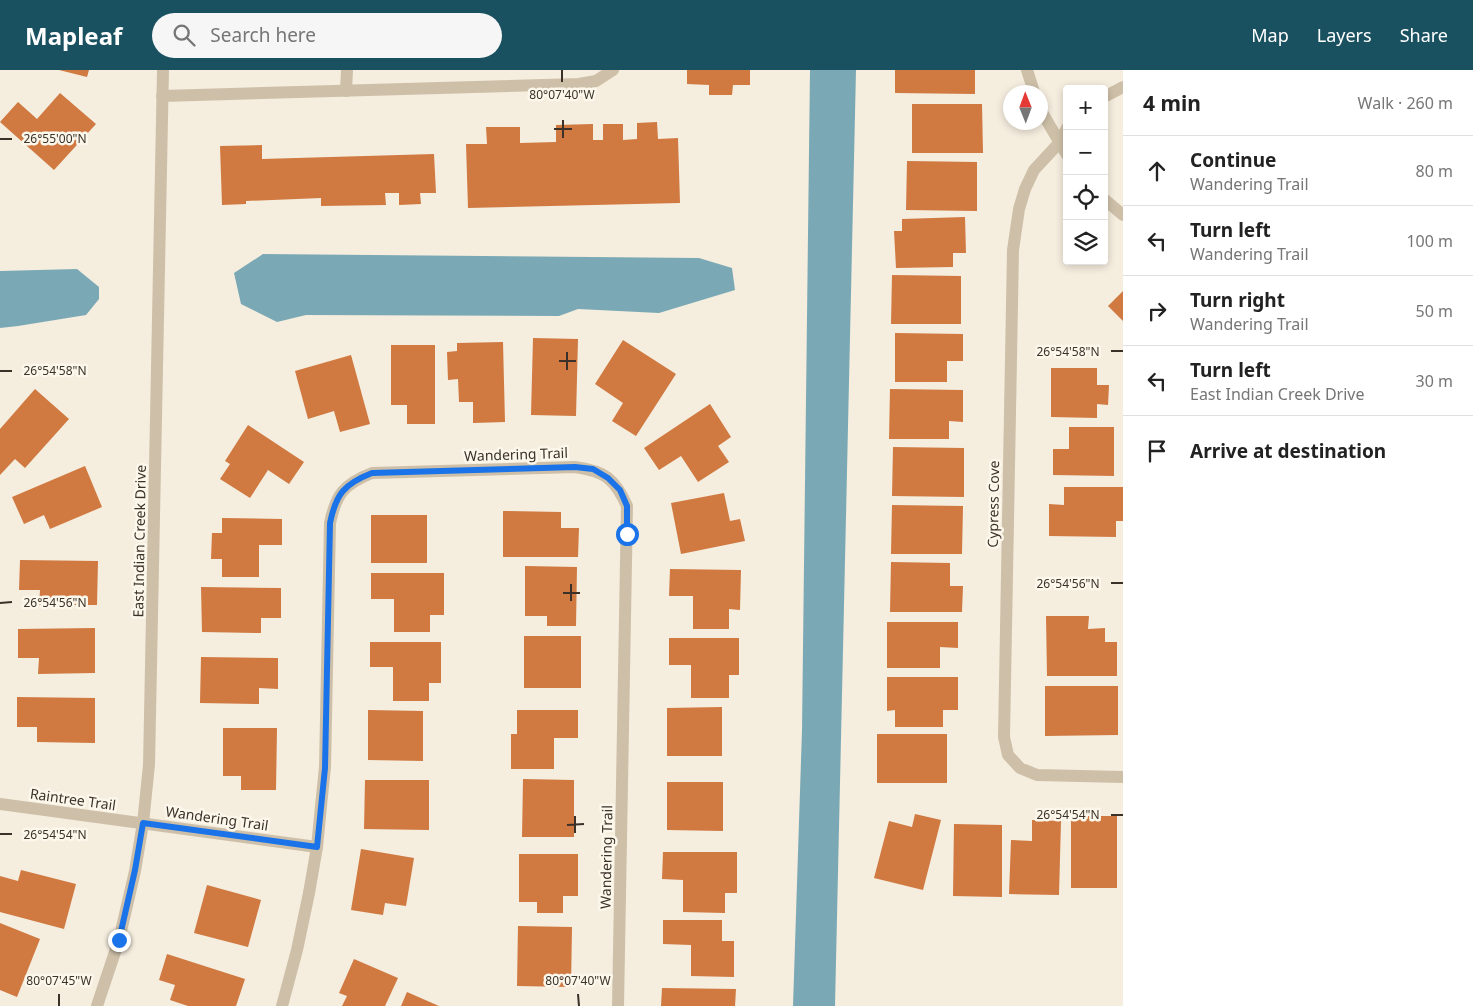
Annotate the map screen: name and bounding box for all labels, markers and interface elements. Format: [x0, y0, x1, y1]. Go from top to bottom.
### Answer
search box [152, 13, 502, 58]
text: Mapleaf [25, 19, 122, 52]
icon: search [170, 21, 198, 49]
text: Search here [210, 22, 316, 48]
text: Map [1251, 23, 1289, 47]
text: Layers [1317, 23, 1372, 47]
text: Share [1400, 23, 1448, 47]
north arrow [1003, 85, 1048, 130]
map controls [1063, 85, 1108, 265]
button: + [1063, 85, 1108, 130]
text: 80°07'40"W [529, 86, 595, 103]
text: 4 min [1143, 89, 1201, 117]
text: Walk · 260 m [1358, 92, 1453, 114]
text: 26°55'00"N [23, 130, 87, 147]
button: − [1063, 130, 1108, 175]
text: Continue [1190, 147, 1276, 173]
icon: ahead [1143, 157, 1171, 185]
text: 80 m [1416, 160, 1453, 182]
text: Wandering Trail [1190, 173, 1309, 195]
button: locate [1063, 175, 1108, 220]
text: Turn left [1190, 217, 1271, 243]
button: layers [1063, 220, 1108, 265]
icon: left [1143, 227, 1171, 255]
text: 100 m [1406, 230, 1453, 252]
text: Wandering Trail [1190, 243, 1309, 265]
text: Turn right [1190, 287, 1285, 313]
icon: right [1143, 297, 1171, 325]
text: 50 m [1416, 300, 1453, 322]
text: Wandering Trail [1190, 313, 1309, 335]
text: 26°54'58"N [1036, 343, 1100, 360]
text: Turn left [1190, 357, 1271, 383]
text: 26°54'58"N [23, 362, 87, 379]
icon: left [1143, 367, 1171, 395]
text: 30 m [1416, 370, 1453, 392]
text: East Indian Creek Drive [1190, 383, 1365, 405]
icon: arrive [1143, 437, 1171, 465]
text: Arrive at destination [1190, 438, 1386, 464]
street label: Wandering Trail [464, 443, 568, 465]
street label: Cypress Cove [983, 460, 1003, 548]
street label: East Indian Creek Drive [128, 464, 150, 617]
route start [616, 523, 639, 546]
text: 26°54'56"N [1036, 575, 1100, 592]
text: 26°54'56"N [23, 594, 87, 611]
street label: Raintree Trail [29, 784, 117, 814]
street label: Wandering Trail [164, 801, 270, 835]
street label: Wandering Trail [596, 805, 616, 909]
text: 26°54'54"N [1036, 806, 1100, 823]
text: 26°54'54"N [23, 826, 87, 843]
route end [108, 929, 131, 952]
text: 80°07'45"W [26, 972, 92, 989]
text: 80°07'40"W [545, 972, 611, 989]

